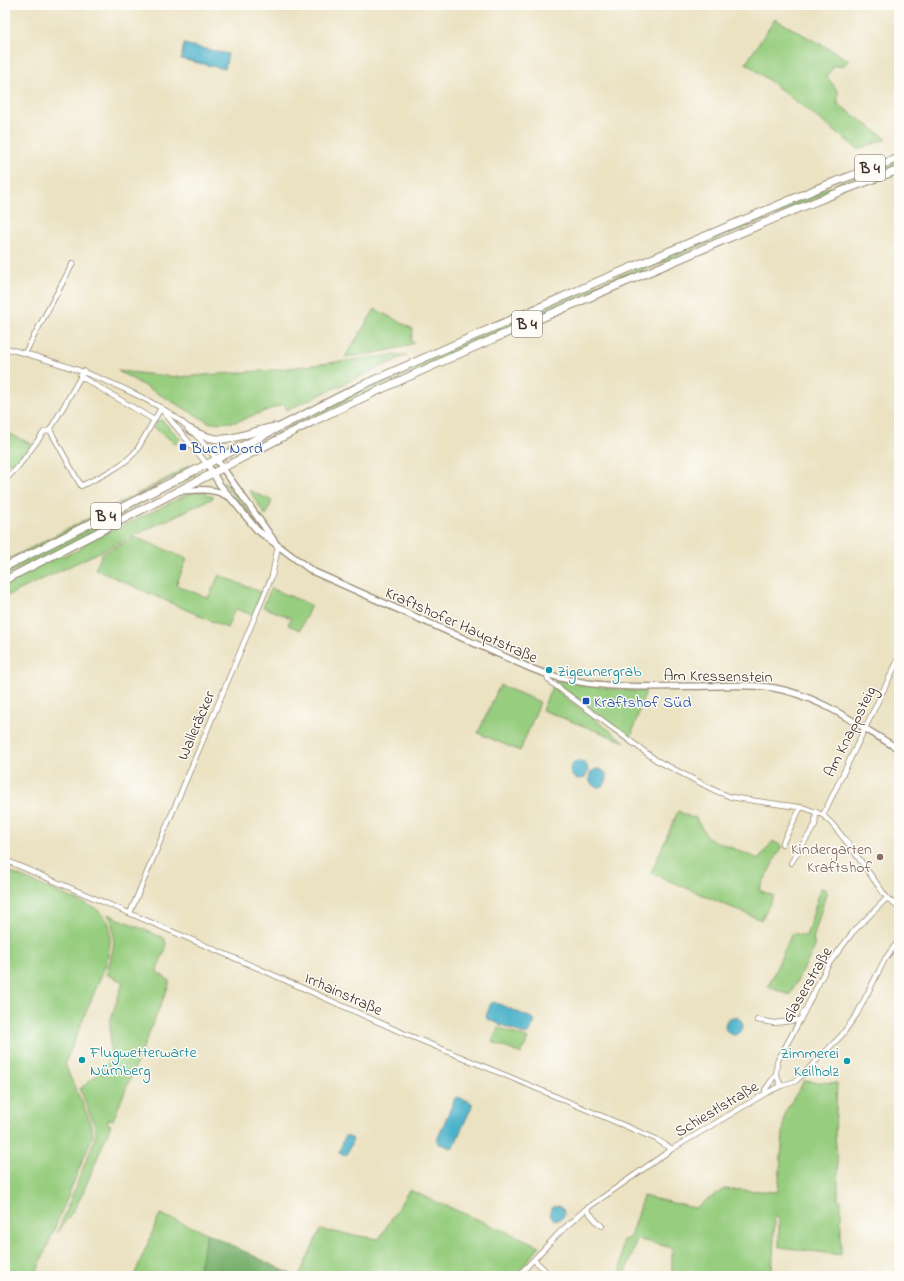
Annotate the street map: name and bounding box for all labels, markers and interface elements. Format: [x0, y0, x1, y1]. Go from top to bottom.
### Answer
road number: B 4 [855, 155, 885, 181]
road number: B 4 [512, 311, 542, 337]
place label: Buch Nord [190, 437, 263, 461]
marker: Buch Nord [178, 442, 188, 452]
road number: B 4 [91, 503, 121, 529]
street label: Kraftshofer Hauptstraße [381, 581, 542, 671]
place label: Zigeunergrab [557, 660, 642, 684]
street label: Am Kressenstein [663, 664, 773, 690]
marker: Zigeunergrab [544, 665, 554, 675]
street label: Am Knappsteig [818, 682, 883, 782]
street label: Walleräcker [172, 688, 222, 764]
place label: Kraftshof Süd [594, 691, 691, 715]
marker: Kraftshof Süd [581, 696, 591, 706]
place label: Kindergarten Kraftshof [791, 838, 873, 880]
marker: Kindergarten Kraftshof [875, 852, 885, 862]
street label: Glaserstraße [776, 942, 840, 1028]
street label: Irrhainstraße [300, 967, 387, 1023]
place label: Flugwetterwarte Nürnberg [89, 1041, 197, 1083]
place label: Zimmerei Keilholz [780, 1042, 839, 1084]
marker: Flugwetterwarte Nürnberg [77, 1055, 87, 1065]
marker: Zimmerei Keilholz [842, 1056, 852, 1066]
street label: Schiestlstraße [671, 1075, 764, 1144]

